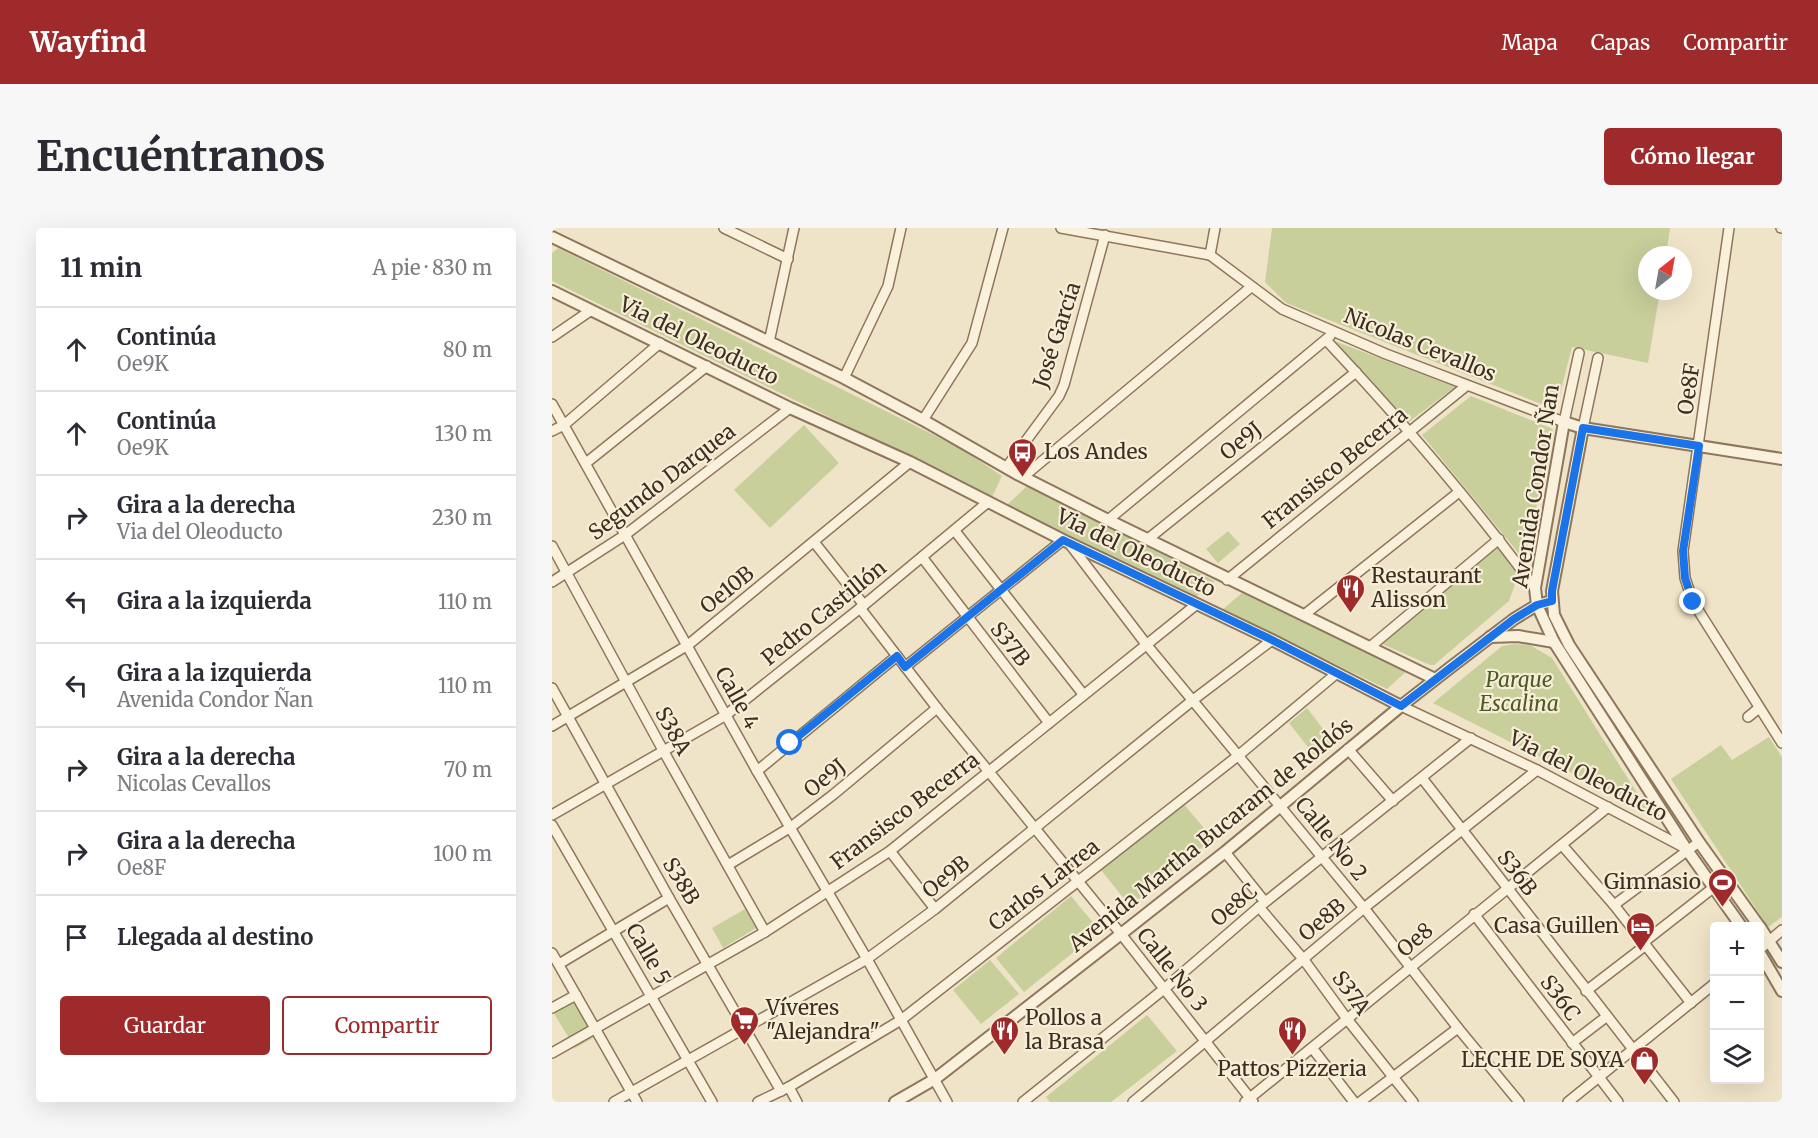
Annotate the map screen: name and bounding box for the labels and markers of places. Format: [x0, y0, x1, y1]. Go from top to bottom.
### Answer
bus stop icon: Los Andes [1007, 436, 1039, 478]
place label: Los Andes [1044, 438, 1148, 465]
place label: Restaurant Alisson [1370, 562, 1481, 613]
restaurant icon: Restaurant Alisson [1334, 572, 1366, 614]
sports icon: Gimnasio [1706, 866, 1738, 908]
place label: Gimnasio [1604, 868, 1701, 895]
hotel icon: Casa Guillen [1624, 910, 1656, 952]
place label: Casa Guillen [1494, 912, 1619, 939]
place label: Víveres "Alejandra" [765, 994, 880, 1045]
supermarket icon: Víveres "Alejandra" [729, 1004, 761, 1046]
place label: Pollos a la Brasa [1025, 1004, 1104, 1055]
restaurant icon: Pollos a la Brasa [988, 1014, 1020, 1056]
restaurant icon: Pattos Pizzeria [1276, 1014, 1308, 1056]
shop icon: LECHE DE SOYA [1629, 1044, 1661, 1086]
place label: LECHE DE SOYA [1461, 1046, 1624, 1073]
place label: Pattos Pizzeria [1217, 1055, 1367, 1082]

